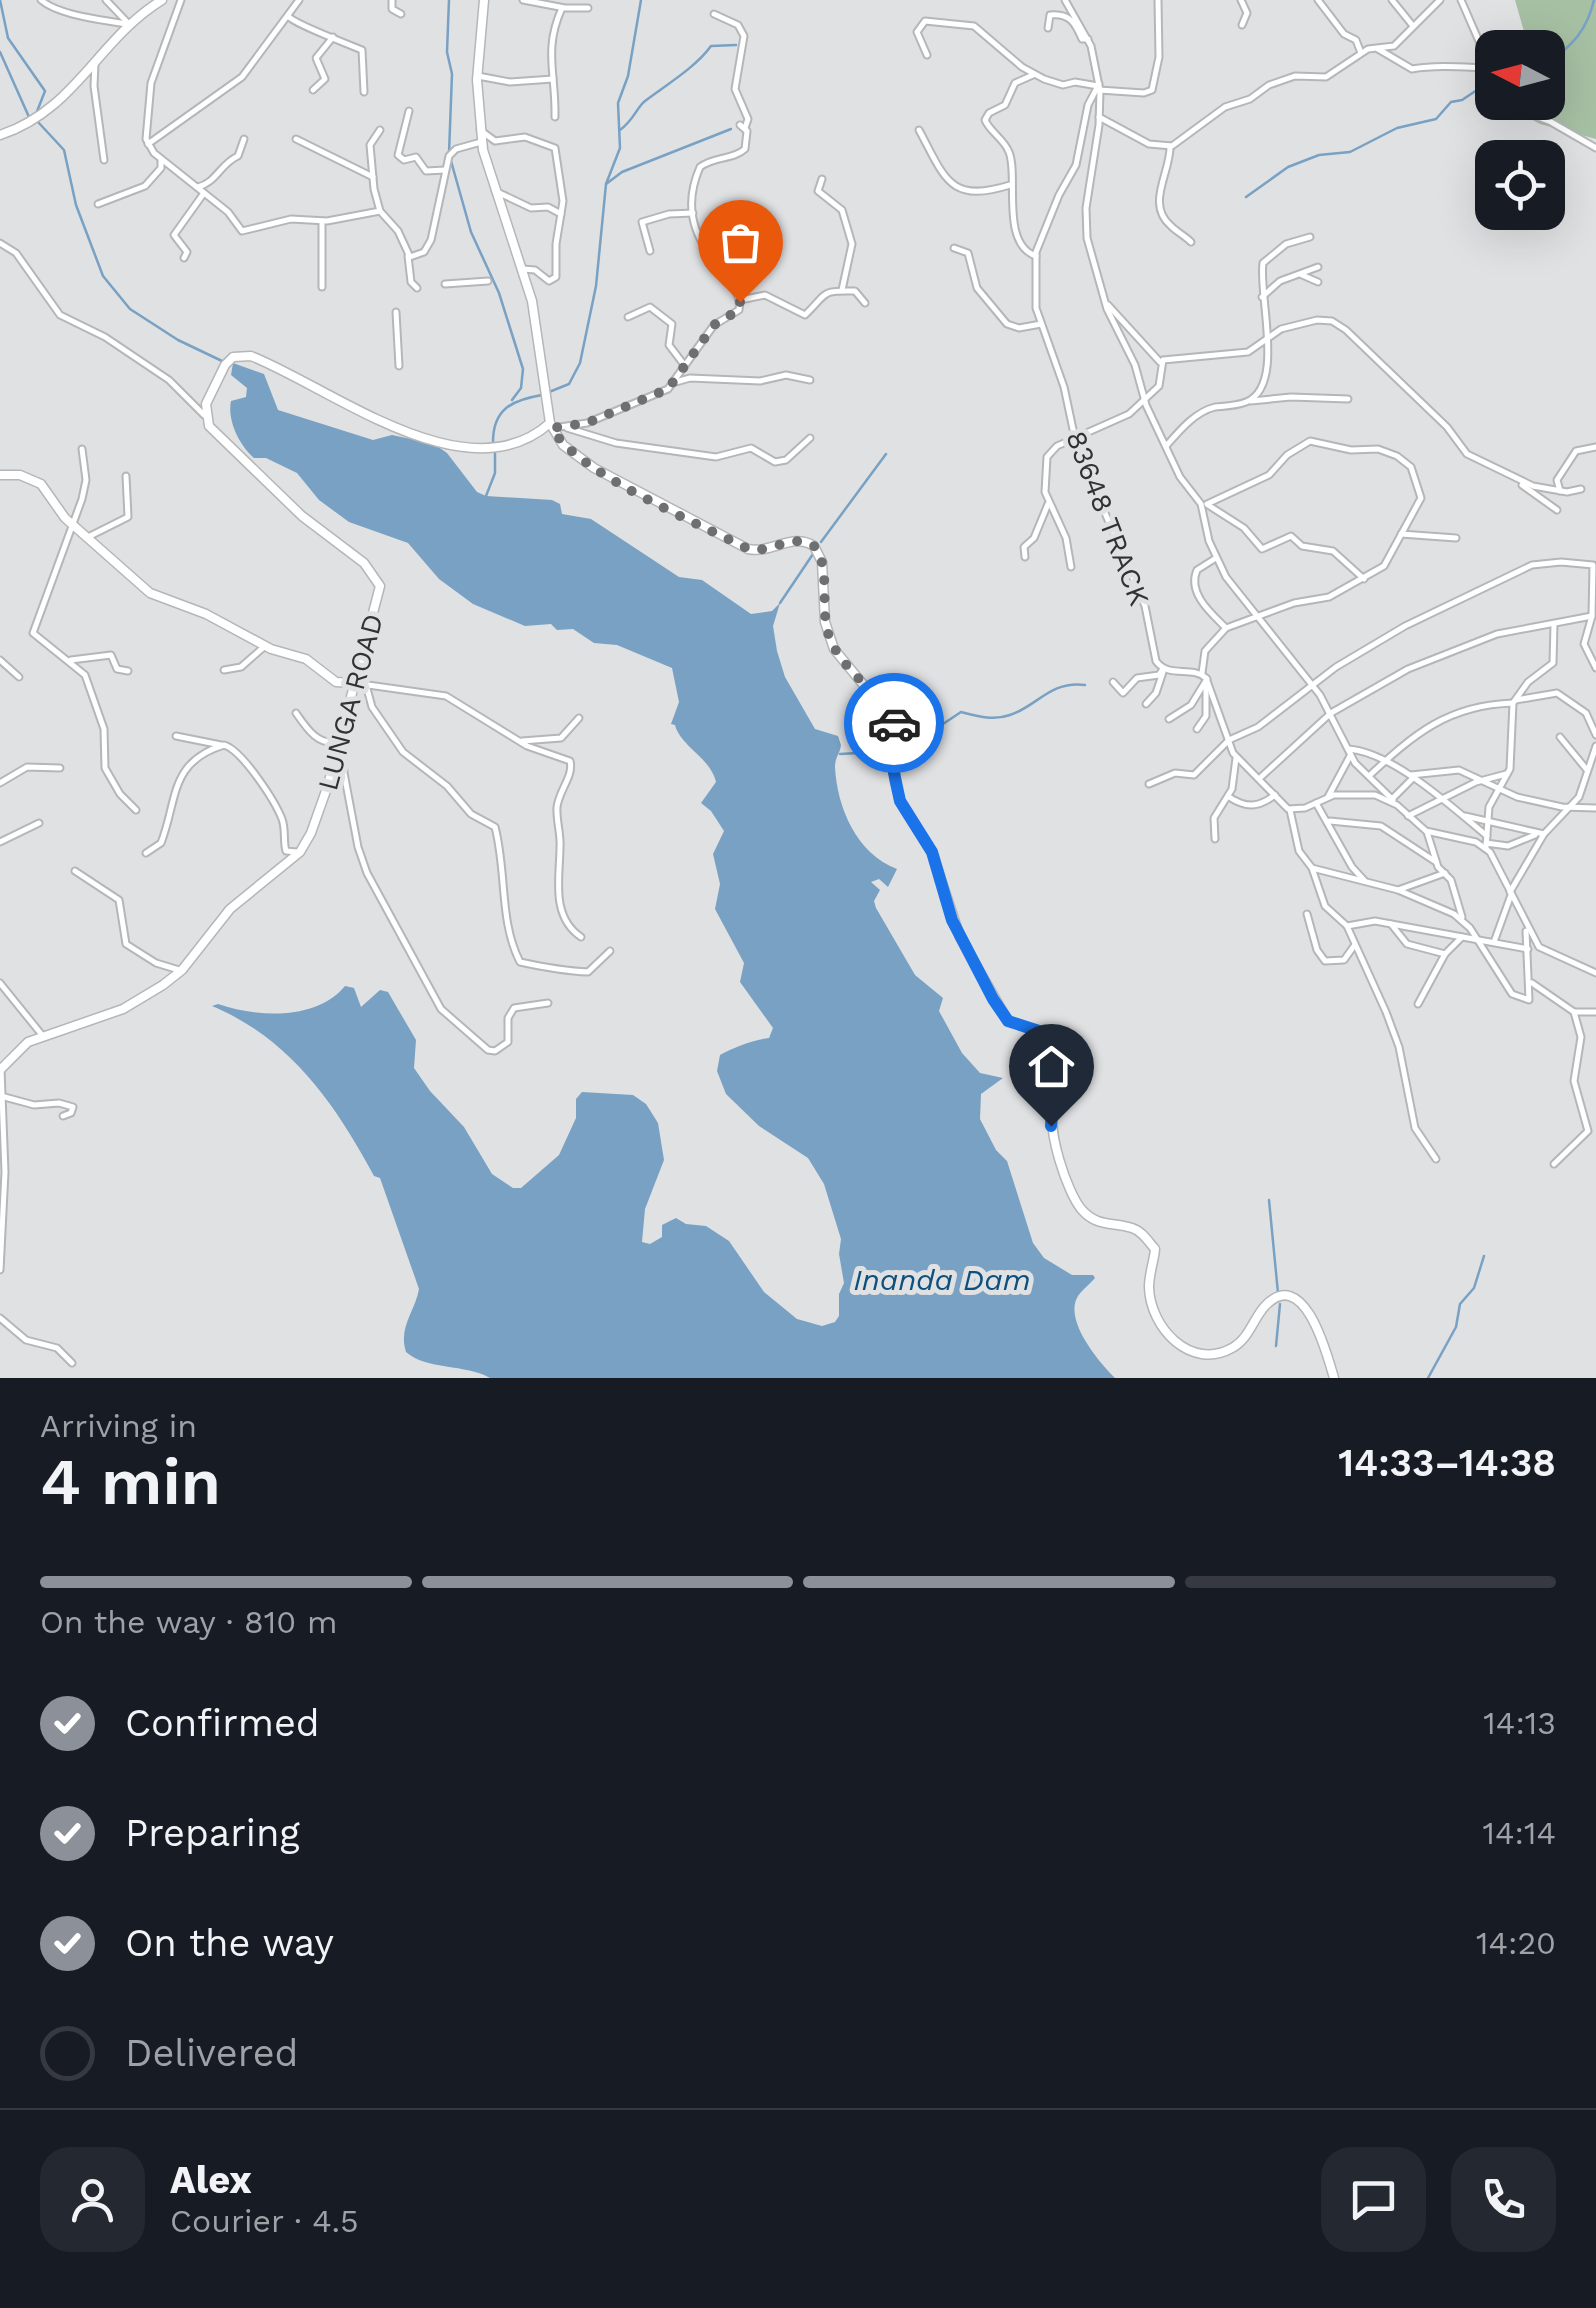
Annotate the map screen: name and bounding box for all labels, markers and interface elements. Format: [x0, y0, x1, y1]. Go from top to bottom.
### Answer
north arrow [1475, 30, 1565, 120]
map controls [1475, 30, 1565, 230]
button: locate [1475, 140, 1565, 230]
pin [698, 200, 783, 303]
icon: bag [713, 215, 768, 270]
street label: 83648 TRACK [1059, 426, 1156, 610]
street label: LUNGA ROAD [311, 610, 390, 794]
courier [844, 673, 944, 773]
icon: car [867, 696, 922, 751]
pin [1009, 1024, 1094, 1127]
icon: home [1024, 1039, 1079, 1094]
water label: Inanda Dam [853, 1262, 1031, 1297]
text: Arriving in [40, 1407, 197, 1445]
text: 14:33–14:38 [1338, 1441, 1556, 1485]
text: 4 min [40, 1444, 221, 1520]
text: On the way · 810 m [40, 1603, 338, 1641]
icon: check [40, 1696, 95, 1751]
text: Confirmed [125, 1701, 320, 1745]
text: 14:13 [1483, 1704, 1556, 1742]
icon: check [40, 1806, 95, 1861]
text: Preparing [125, 1811, 300, 1855]
text: 14:14 [1482, 1814, 1556, 1852]
icon: check [40, 1916, 95, 1971]
text: On the way [125, 1921, 334, 1965]
text: 14:20 [1476, 1924, 1556, 1962]
text: Delivered [125, 2031, 298, 2075]
button: person [40, 2147, 145, 2252]
button: chat [1321, 2147, 1426, 2252]
button: phone [1451, 2147, 1556, 2252]
text: Alex [170, 2158, 252, 2202]
text: Courier · 4.5 [170, 2202, 359, 2240]

